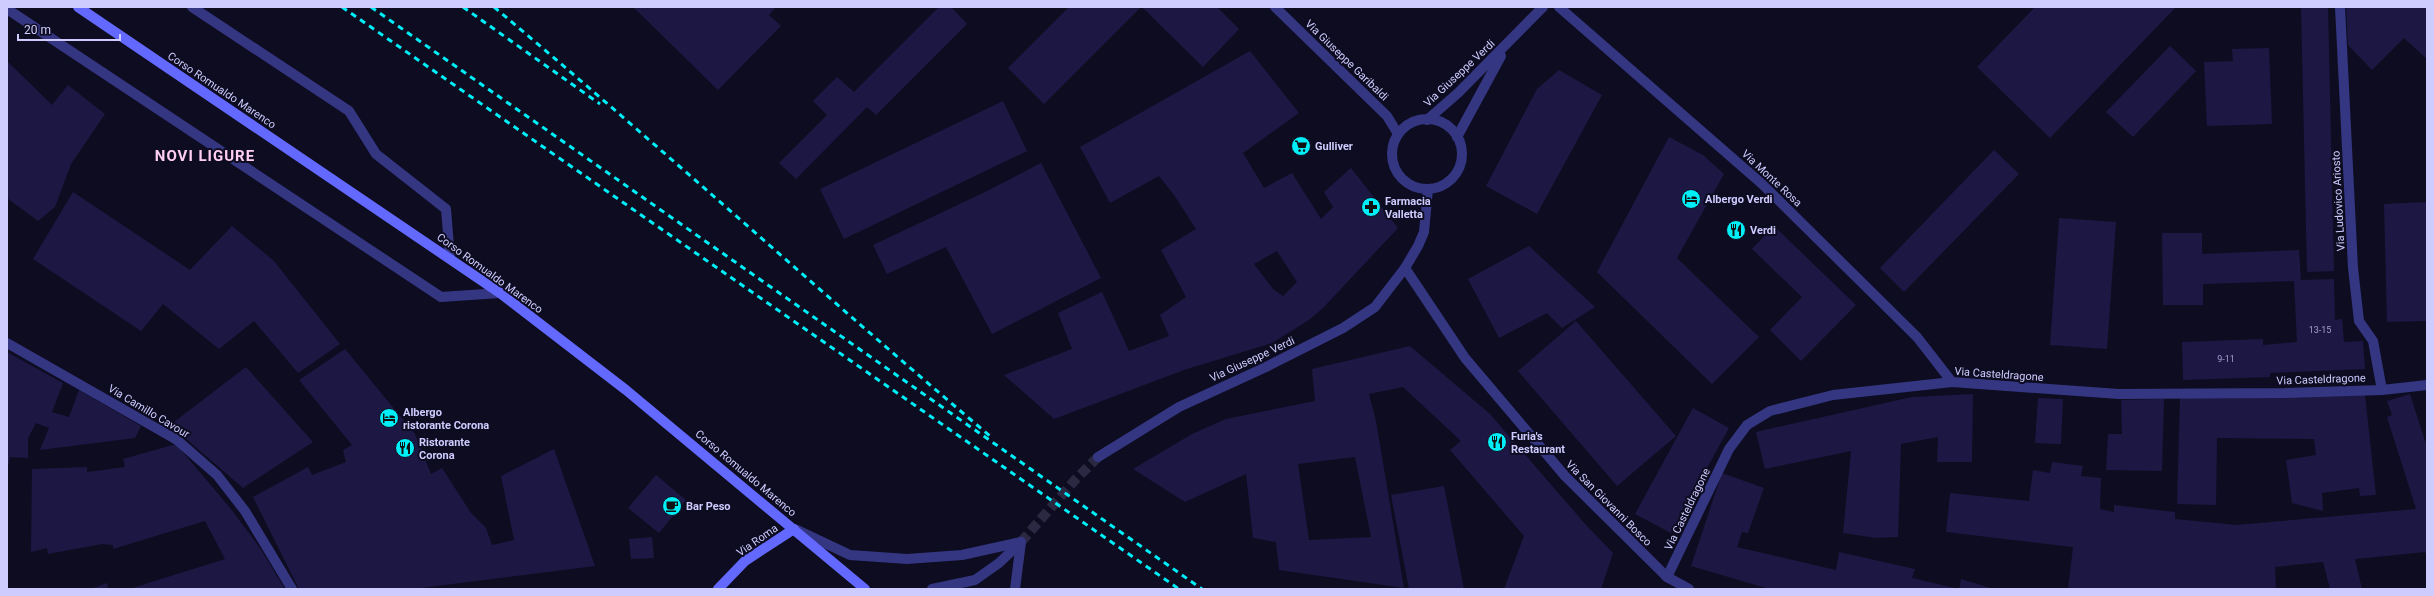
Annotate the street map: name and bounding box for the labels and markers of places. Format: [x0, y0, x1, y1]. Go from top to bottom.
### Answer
supermarket icon: Gulliver [1290, 135, 1312, 157]
place label: Gulliver [1315, 140, 1353, 153]
hotel icon: Albergo Verdi [1680, 188, 1702, 210]
place label: Albergo Verdi [1705, 193, 1773, 206]
place label: Farmacia Valletta [1385, 195, 1431, 221]
pharmacy icon: Farmacia Valletta [1360, 196, 1382, 218]
restaurant icon: Verdi [1725, 219, 1747, 241]
place label: Verdi [1750, 224, 1776, 237]
place label: Albergo ristorante Corona [403, 406, 489, 432]
hotel icon: Albergo ristorante Corona [378, 407, 400, 429]
place label: Furia's Restaurant [1511, 430, 1565, 456]
restaurant icon: Furia's Restaurant [1486, 431, 1508, 453]
place label: Ristorante Corona [419, 436, 470, 462]
restaurant icon: Ristorante Corona [394, 437, 416, 459]
cafe icon: Bar Peso [661, 495, 683, 517]
place label: Bar Peso [686, 500, 731, 513]

